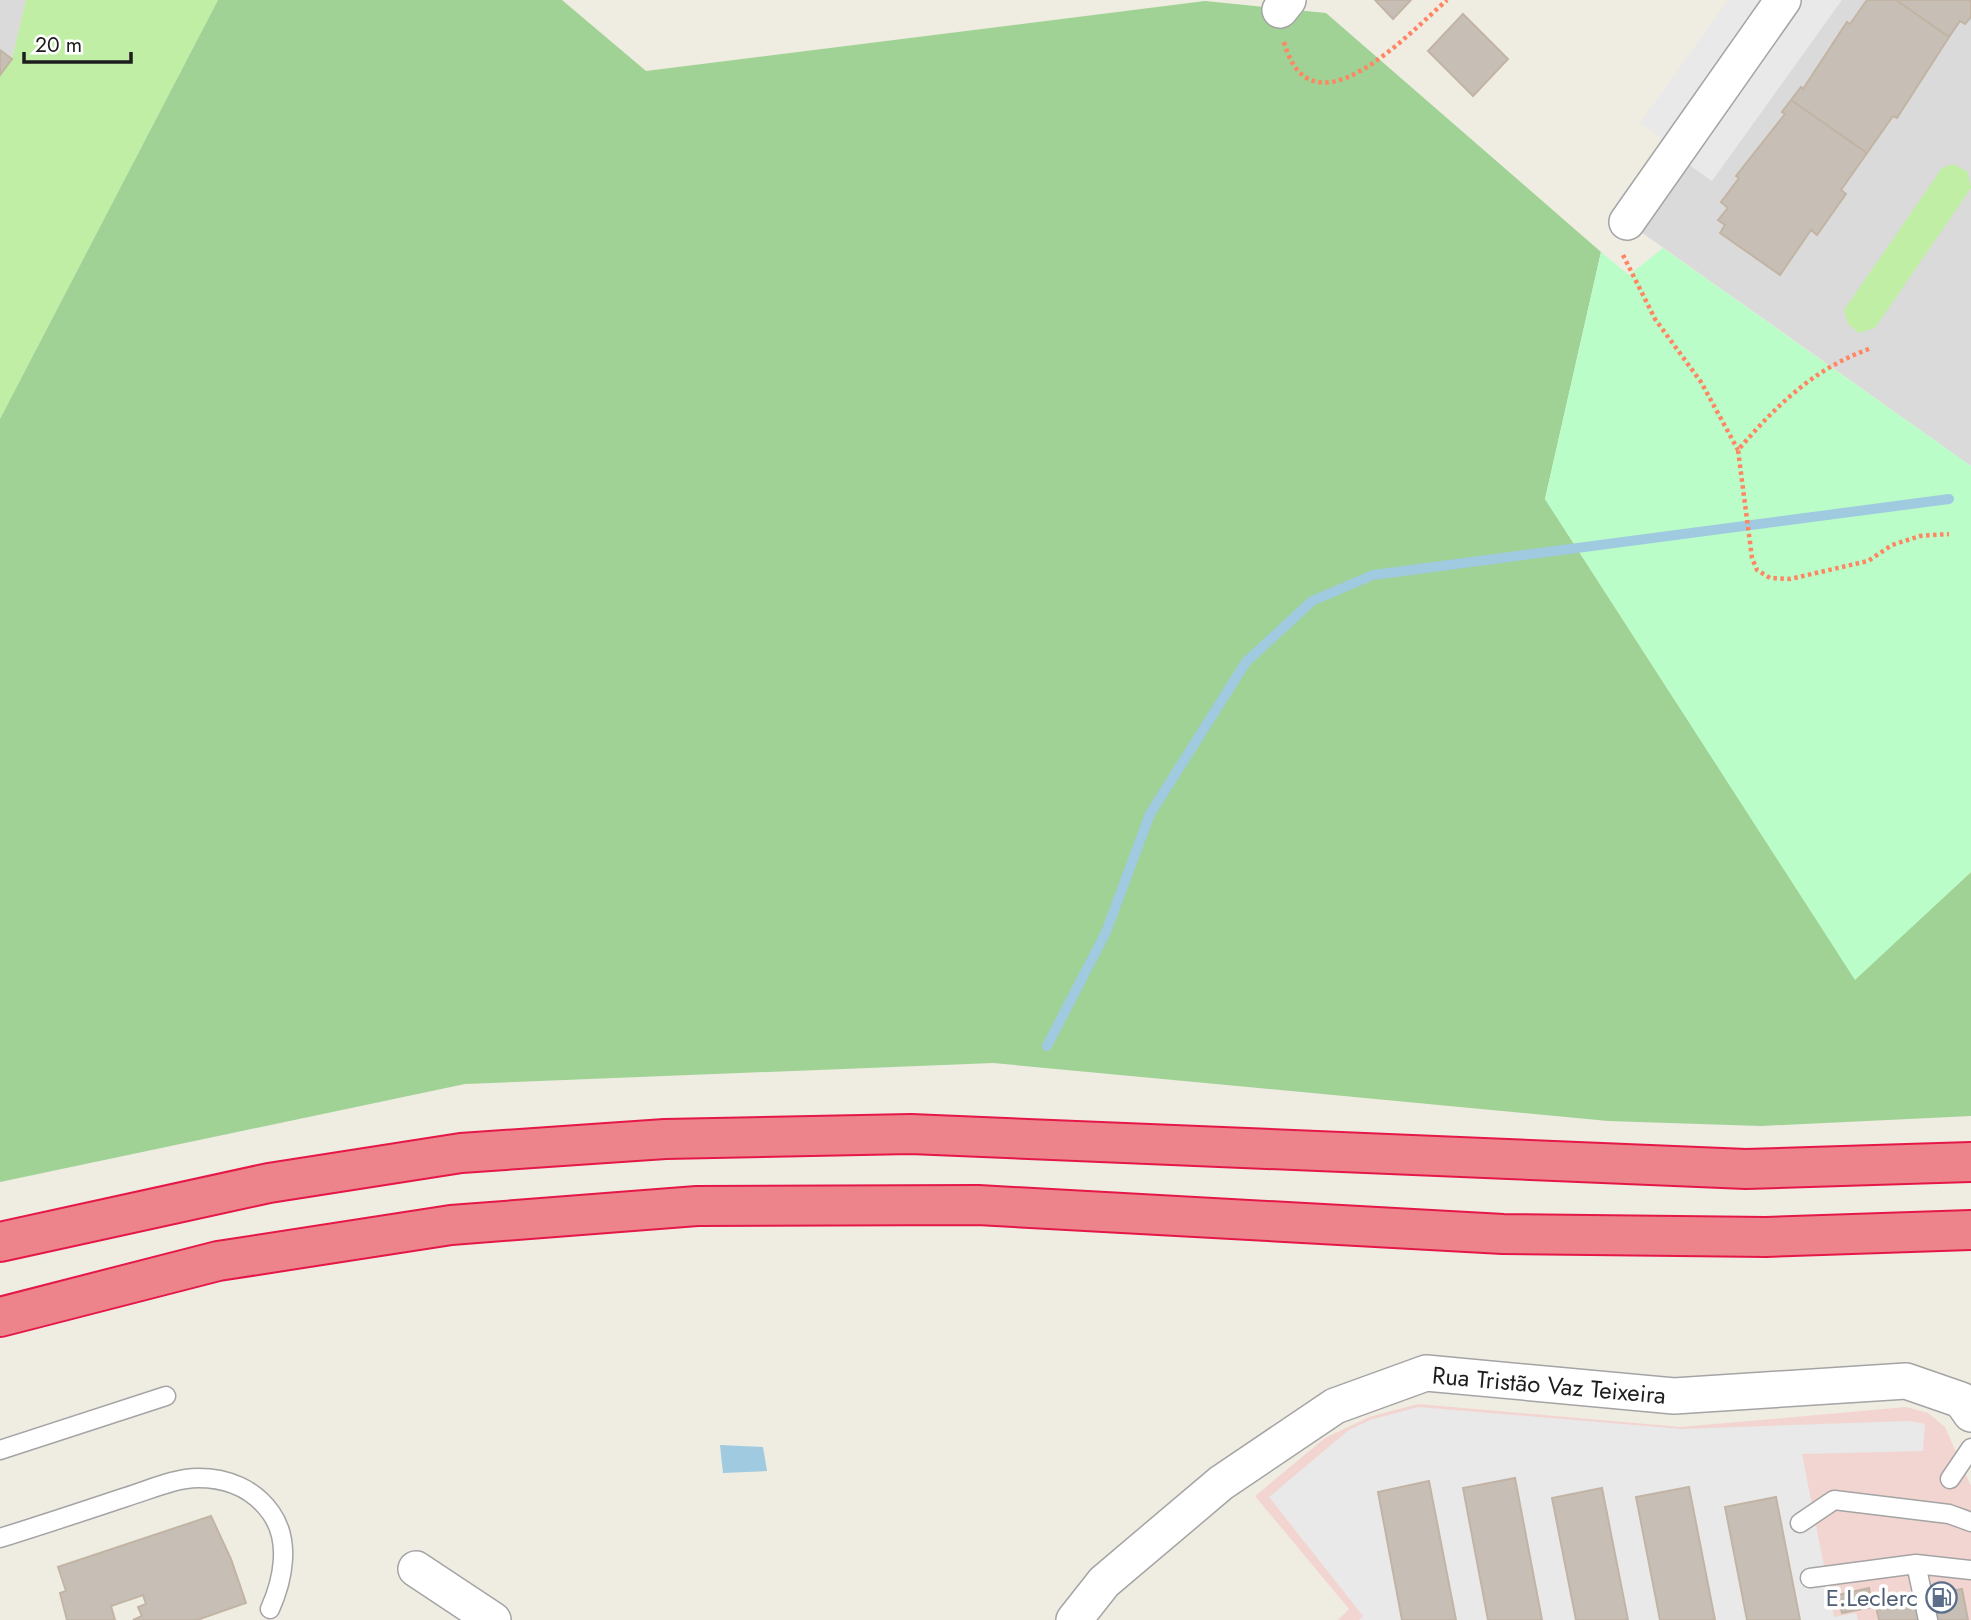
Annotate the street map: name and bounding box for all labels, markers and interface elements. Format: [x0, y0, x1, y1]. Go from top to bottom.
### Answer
scale bar [24, 21, 131, 65]
text: 20 m [35, 30, 82, 60]
street label: Rua Tristão Vaz Teixeira [1431, 1357, 1667, 1413]
place label: E.Leclerc [1826, 1580, 1918, 1615]
fuel station icon: E.Leclerc [1924, 1580, 1958, 1614]

